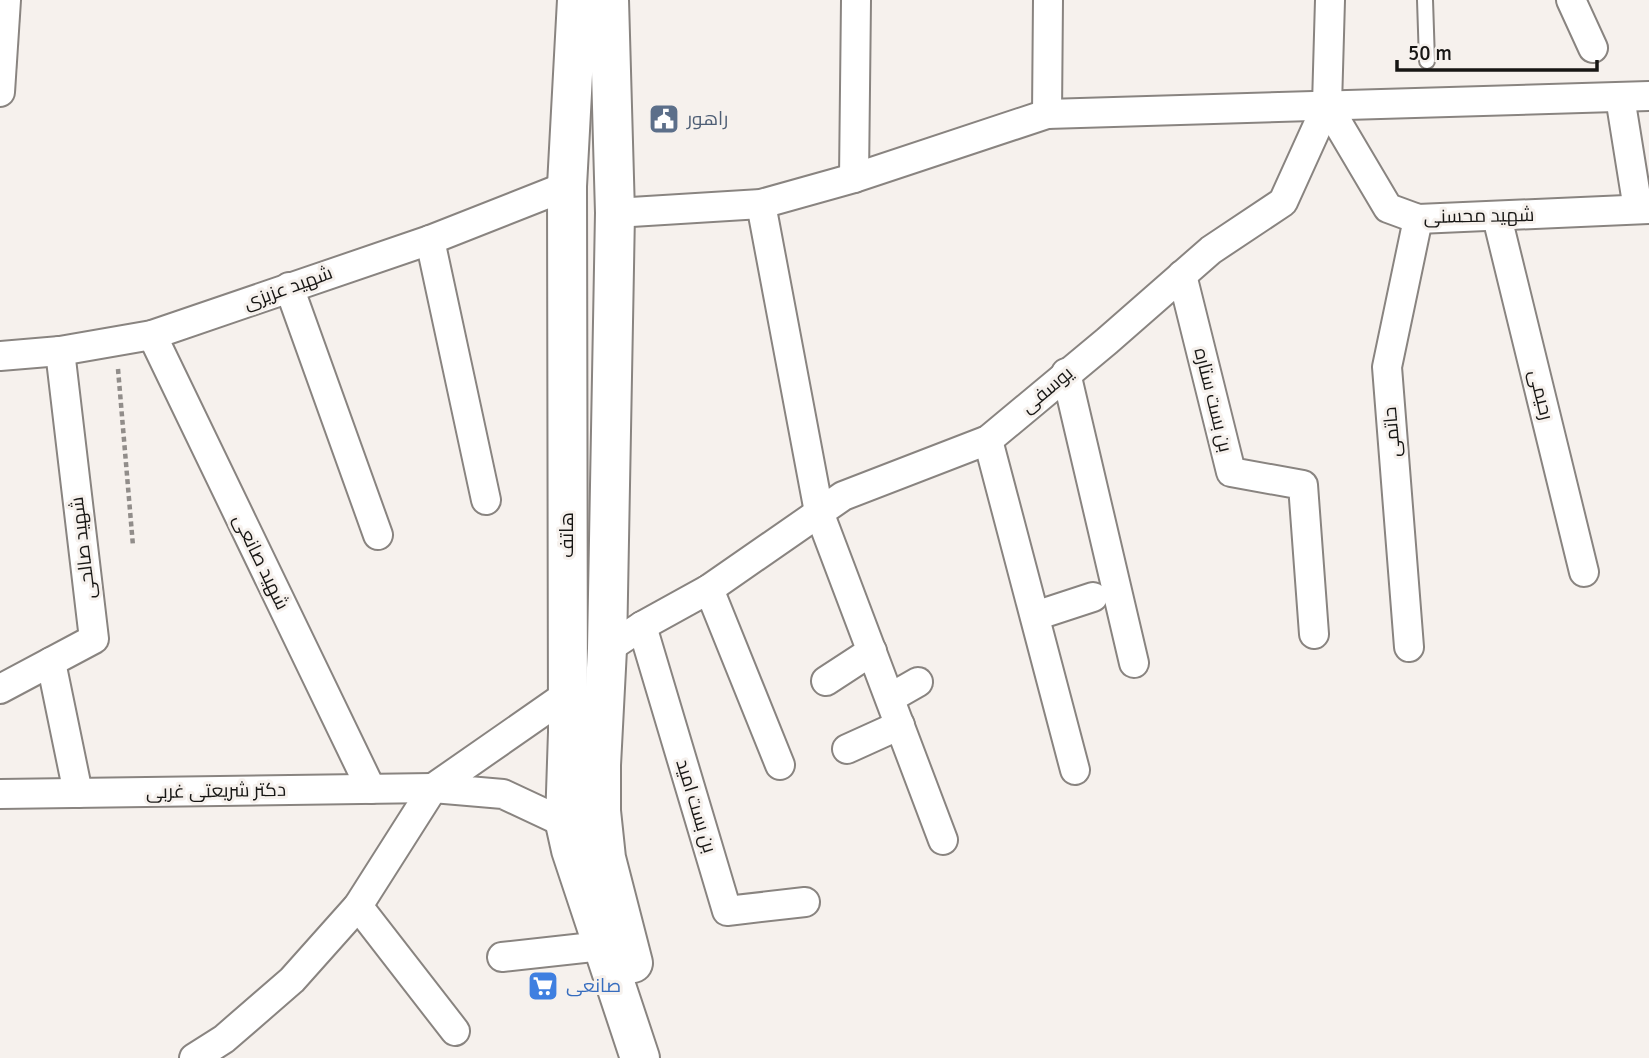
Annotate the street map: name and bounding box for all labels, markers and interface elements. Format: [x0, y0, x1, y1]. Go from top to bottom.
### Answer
scale bar [1397, 28, 1596, 72]
text: 50 m [1408, 40, 1452, 66]
public building icon: راهور [647, 102, 681, 136]
place label: راهور [686, 107, 728, 131]
street label: شهید محسنی [1424, 203, 1534, 229]
street label: شهید عزیزی [240, 261, 336, 315]
street label: بن بست ستاره [1188, 345, 1238, 455]
street label: یوسفی [1016, 361, 1078, 419]
street label: رحیمی [1523, 367, 1559, 423]
street label: حاتمی [1378, 406, 1406, 458]
street label: شهید صالحی [65, 495, 101, 601]
street label: شهید صانعی [228, 510, 294, 614]
street label: هاتف [555, 512, 579, 558]
street label: بن بست امید [670, 756, 722, 856]
street label: دکتر شریعتی غربی [146, 778, 286, 804]
supermarket icon: صانعی [526, 969, 560, 1003]
place label: صانعی [566, 974, 621, 998]

